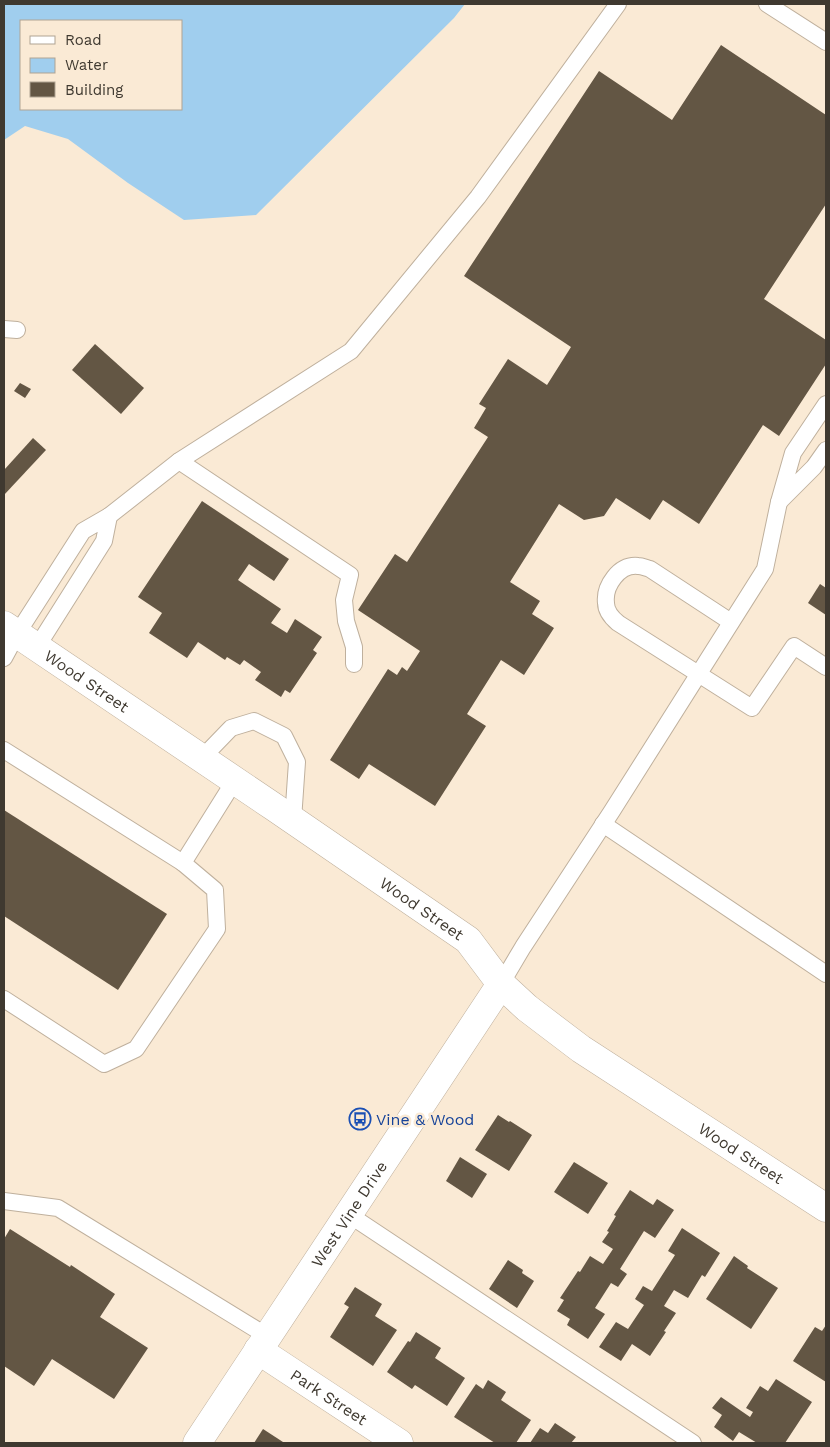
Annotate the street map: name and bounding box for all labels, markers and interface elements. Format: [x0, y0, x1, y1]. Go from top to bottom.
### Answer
legend [20, 20, 182, 110]
text: Road [65, 31, 102, 49]
text: Water [65, 56, 108, 74]
text: Building [65, 81, 123, 99]
street label: Wood Street [41, 646, 133, 717]
street label: Wood Street [376, 873, 468, 944]
bus stop icon: Vine & Wood [348, 1107, 372, 1131]
place label: Vine & Wood [376, 1110, 474, 1129]
street label: Wood Street [695, 1119, 787, 1188]
street label: West Vine Drive [307, 1157, 391, 1271]
street label: Park Street [287, 1365, 371, 1429]

